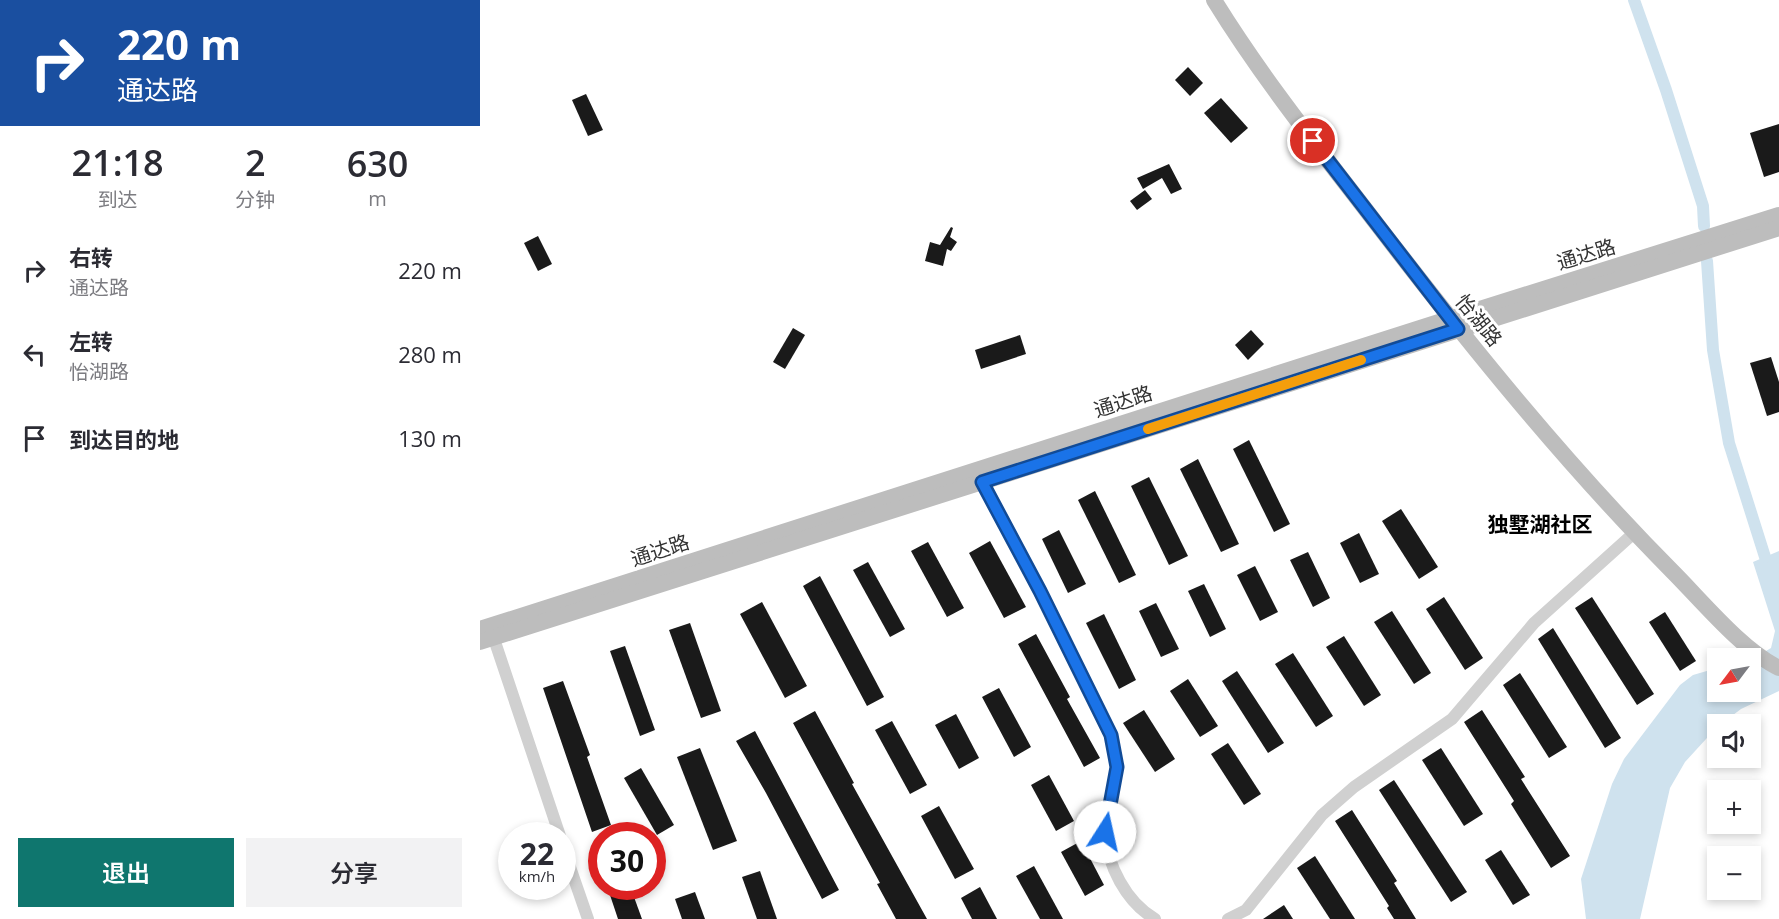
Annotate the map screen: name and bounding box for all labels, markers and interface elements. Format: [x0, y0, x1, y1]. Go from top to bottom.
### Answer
text: 220 m [117, 15, 241, 72]
icon: right [18, 24, 96, 102]
text: 通达路 [117, 71, 198, 108]
pin [1287, 115, 1338, 166]
icon: arrive [1296, 124, 1329, 157]
text: 21:18 [72, 138, 164, 187]
text: 2 [245, 138, 266, 187]
text: 630 [347, 139, 408, 188]
text: m [368, 185, 387, 212]
text: 到达 [98, 186, 138, 213]
text: 分钟 [235, 186, 275, 213]
street label: 通达路 [1553, 232, 1619, 276]
text: 右转 [69, 242, 113, 272]
icon: right [18, 254, 51, 287]
text: 220 m [398, 255, 462, 285]
text: 通达路 [69, 274, 129, 301]
street label: 怡湖路 [1450, 288, 1508, 352]
text: 左转 [69, 326, 113, 356]
icon: left [18, 338, 51, 371]
text: 280 m [398, 339, 462, 369]
text: 怡湖路 [69, 358, 129, 385]
street label: 通达路 [1090, 379, 1156, 423]
icon: arrive [18, 422, 51, 455]
text: 130 m [398, 423, 462, 453]
text: 到达目的地 [69, 424, 179, 454]
district label: 独墅湖社区 [1488, 510, 1593, 538]
street label: 通达路 [627, 528, 693, 572]
north arrow [1707, 648, 1761, 702]
map controls [1707, 648, 1761, 900]
button: sound [1707, 714, 1761, 768]
button: + [1707, 780, 1761, 834]
position arrow [1073, 800, 1137, 864]
speed limit sign: 30 [588, 822, 666, 900]
text: 22 [520, 833, 554, 874]
button: 退出 [18, 838, 234, 907]
button: 分享 [246, 838, 462, 907]
button: − [1707, 846, 1761, 900]
text: km/h [519, 866, 555, 886]

